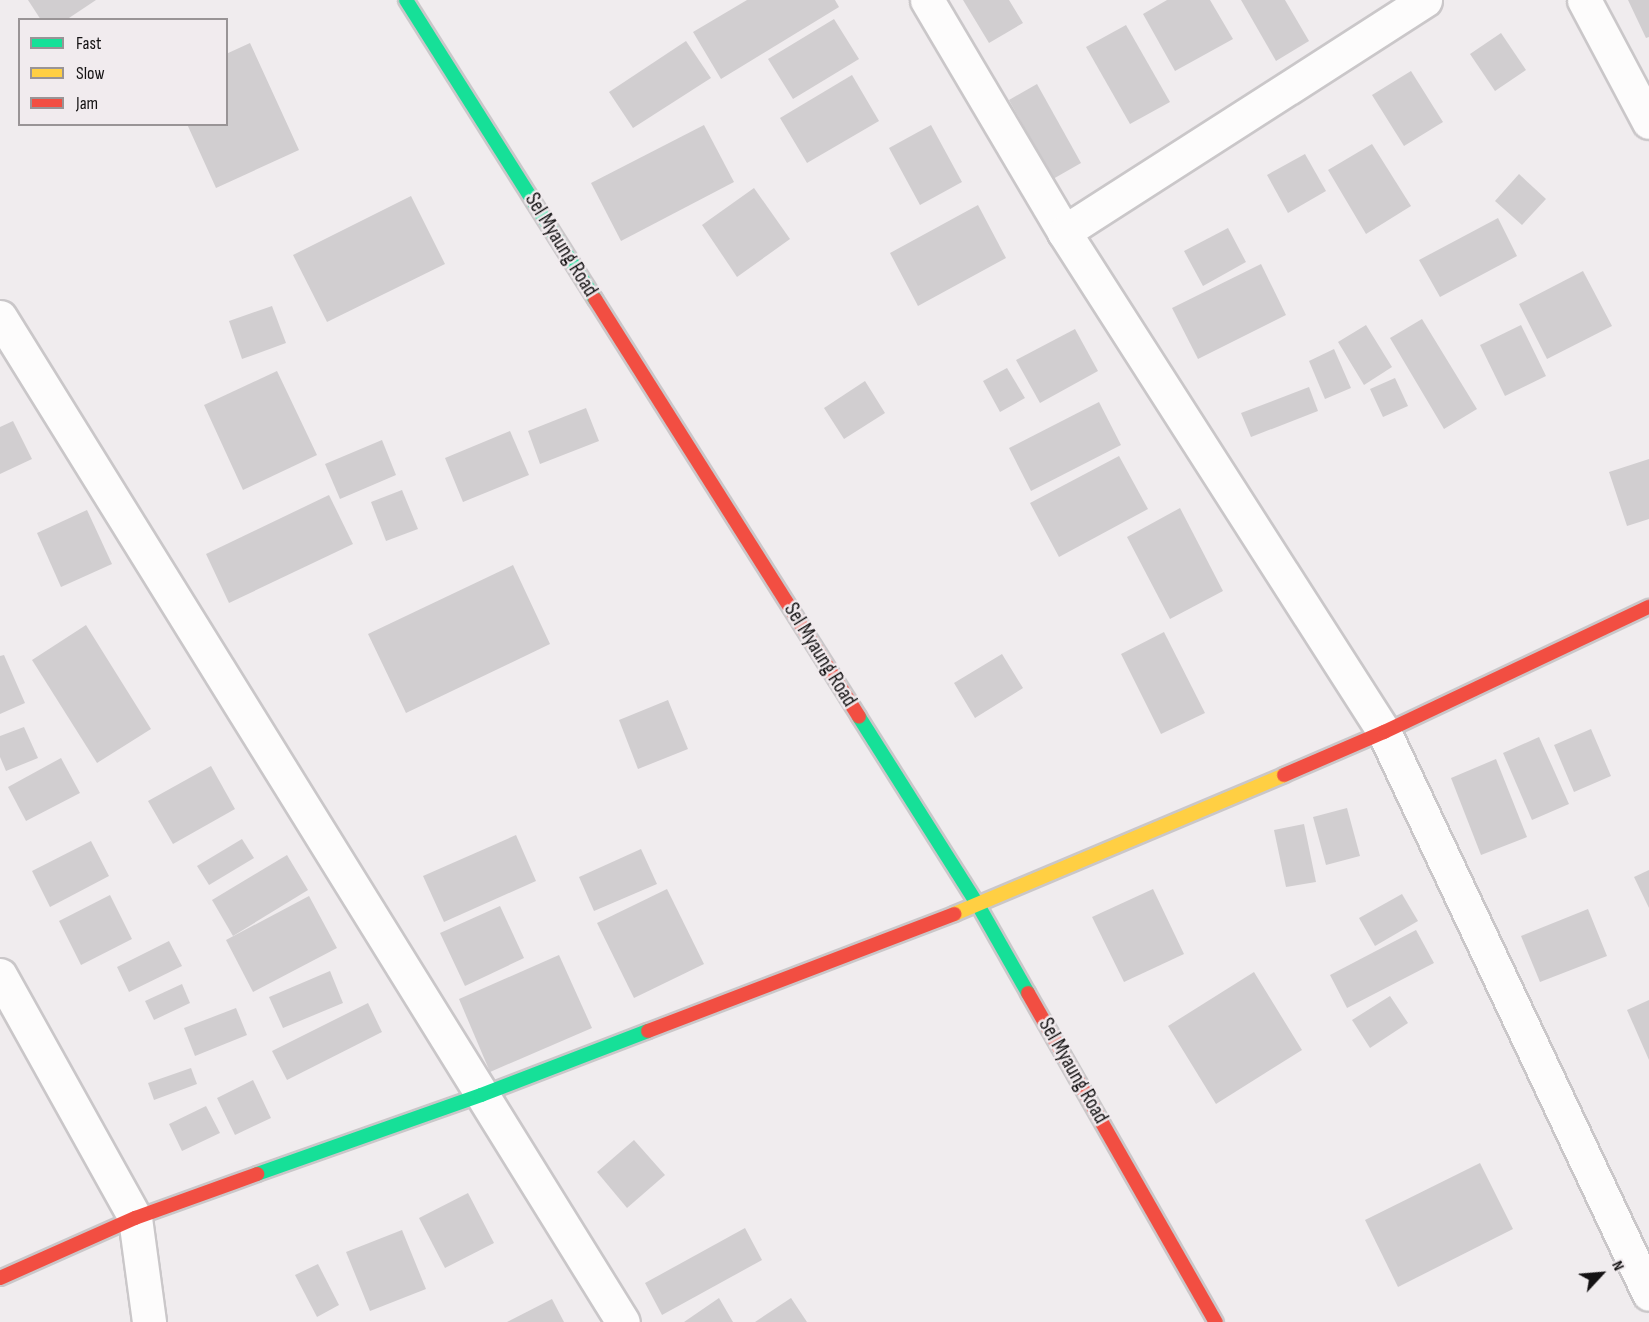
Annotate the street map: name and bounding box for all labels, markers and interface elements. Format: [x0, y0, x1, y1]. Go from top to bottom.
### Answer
legend [18, 18, 228, 126]
text: Fast [76, 33, 101, 54]
text: Slow [76, 63, 105, 84]
text: Jam [76, 93, 98, 114]
street label: Sel Myaung Road [519, 189, 603, 301]
street label: Sel Myaung Road [778, 599, 862, 711]
street label: Sel Myaung Road [1033, 1014, 1113, 1128]
north arrow [1571, 1244, 1631, 1304]
text: N [1607, 1258, 1628, 1274]

